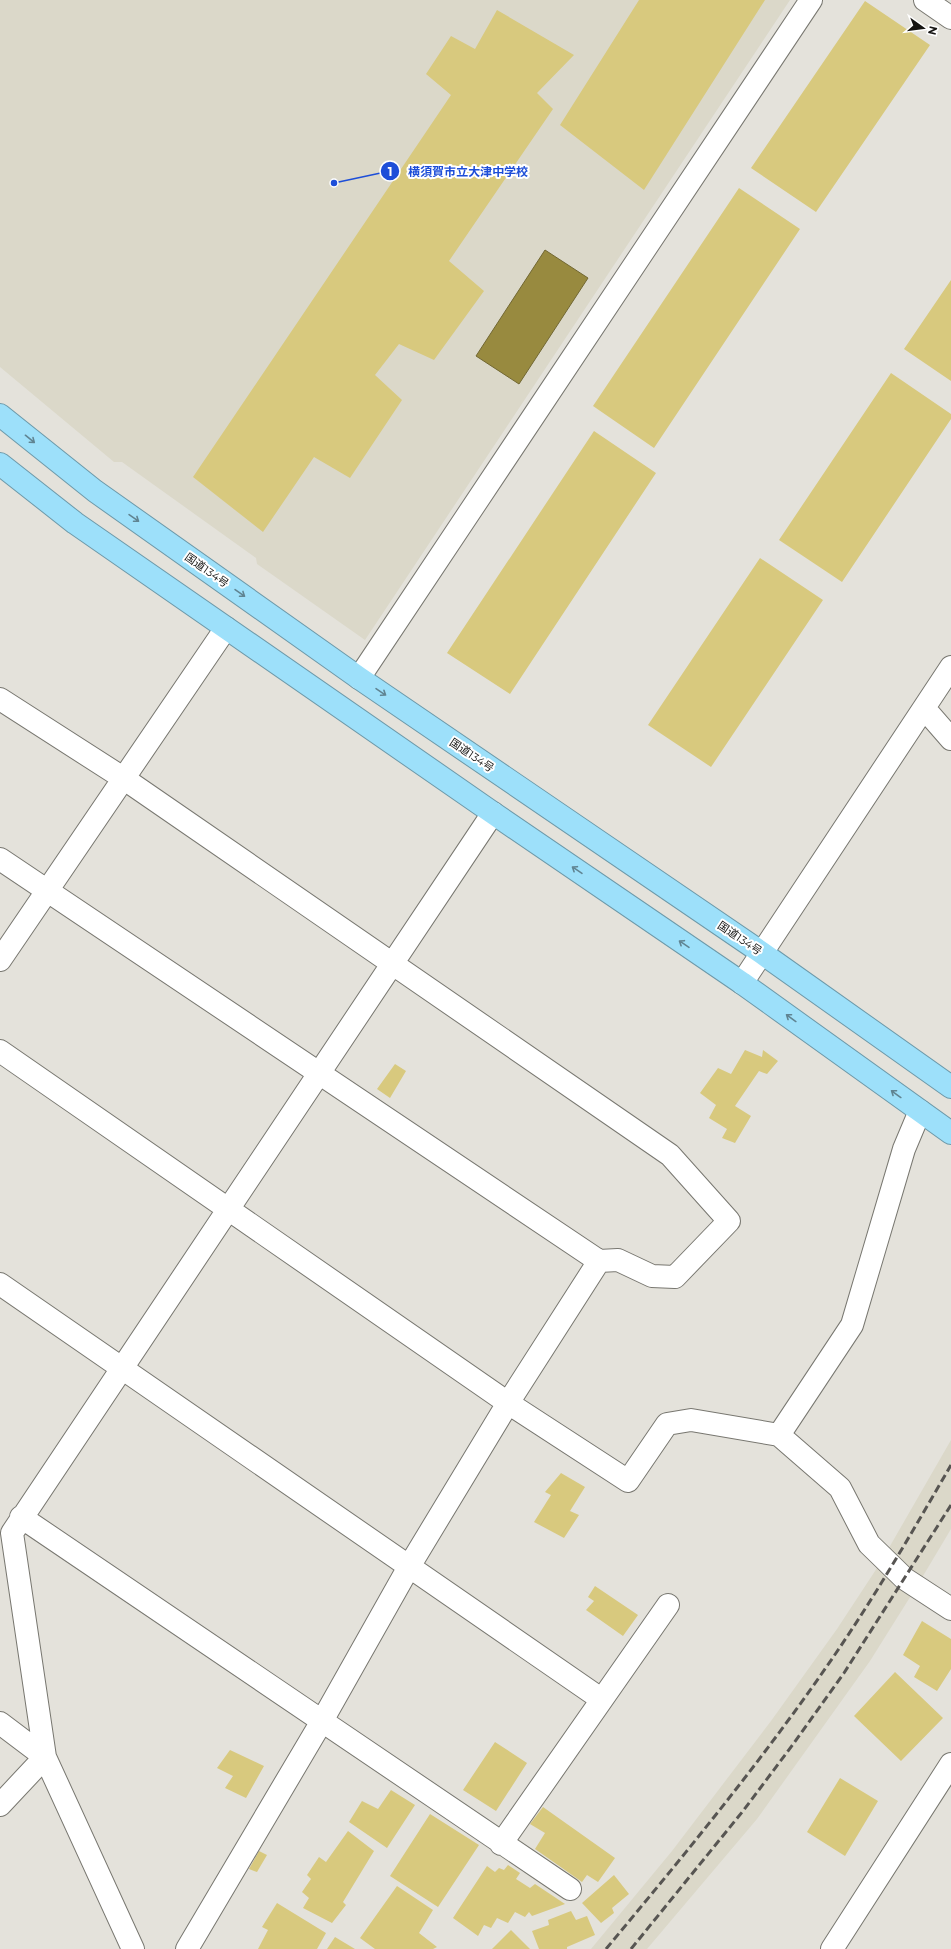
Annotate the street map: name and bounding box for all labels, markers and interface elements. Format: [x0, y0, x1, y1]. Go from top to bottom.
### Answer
north arrow [903, 8, 943, 48]
text: N [925, 24, 941, 36]
callout: 横須賀市立大津中学校 [380, 159, 536, 183]
text: 1 [388, 164, 392, 179]
text: 横須賀市立大津中学校 [408, 164, 528, 179]
one-way arrow [25, 435, 36, 444]
one-way arrow [128, 514, 139, 522]
street label: 国道134号 [182, 550, 232, 590]
one-way arrow [234, 589, 245, 597]
one-way arrow [375, 688, 386, 696]
street label: 国道134号 [447, 735, 497, 775]
one-way arrow [572, 866, 583, 874]
street label: 国道134号 [715, 918, 765, 958]
one-way arrow [679, 940, 690, 948]
one-way arrow [785, 1014, 796, 1022]
one-way arrow [891, 1090, 902, 1098]

